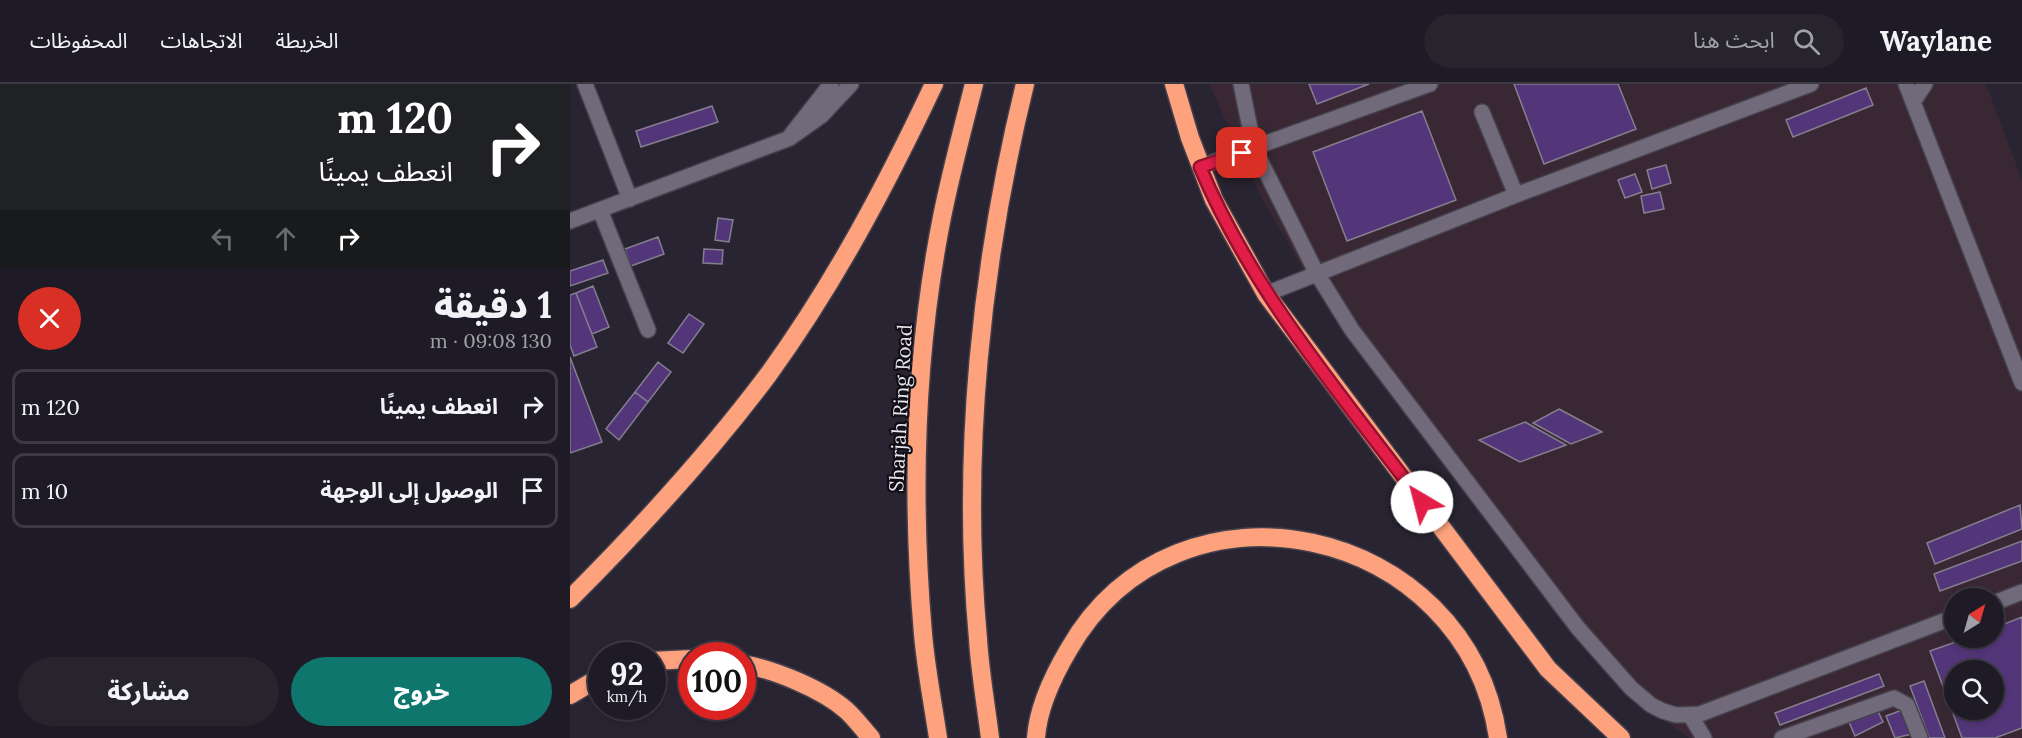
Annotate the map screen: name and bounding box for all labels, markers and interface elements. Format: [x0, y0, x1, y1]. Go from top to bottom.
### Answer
search box [1424, 14, 1844, 68]
text: Waylane [1880, 23, 1992, 59]
icon: search [1790, 25, 1823, 58]
text: ابحث هنا [1693, 26, 1775, 54]
text: المحفوظات [30, 27, 127, 54]
text: الاتجاهات [160, 27, 242, 54]
text: الخريطة [275, 27, 338, 54]
text: 120 m [337, 91, 453, 145]
icon: right [474, 108, 552, 186]
pin [1216, 127, 1267, 178]
icon: arrive [1225, 136, 1258, 169]
text: انعطف يمينًا [318, 154, 453, 188]
icon: left [206, 222, 239, 255]
icon: ahead [269, 222, 302, 255]
icon: right [332, 222, 365, 255]
text: 1 دقيقة [434, 282, 552, 328]
button: close [18, 287, 81, 350]
street label: Sharjah Ring Road [883, 323, 917, 493]
text: 130 m · 09:08 [430, 328, 552, 353]
icon: right [516, 390, 549, 423]
text: انعطف يمينًا [380, 392, 498, 420]
text: 120 m [21, 393, 80, 421]
position arrow [1390, 470, 1454, 534]
icon: arrive [516, 474, 549, 507]
text: الوصول إلى الوجهة [320, 476, 498, 504]
text: 10 m [21, 477, 68, 505]
north arrow [1944, 588, 2004, 648]
map controls [1944, 588, 2004, 720]
speed limit sign: 100 [678, 642, 756, 720]
text: 92 [610, 655, 644, 693]
button: مشاركة [18, 657, 279, 726]
button: خروج [291, 657, 552, 726]
button: search [1944, 660, 2004, 720]
text: km/h [607, 687, 647, 706]

